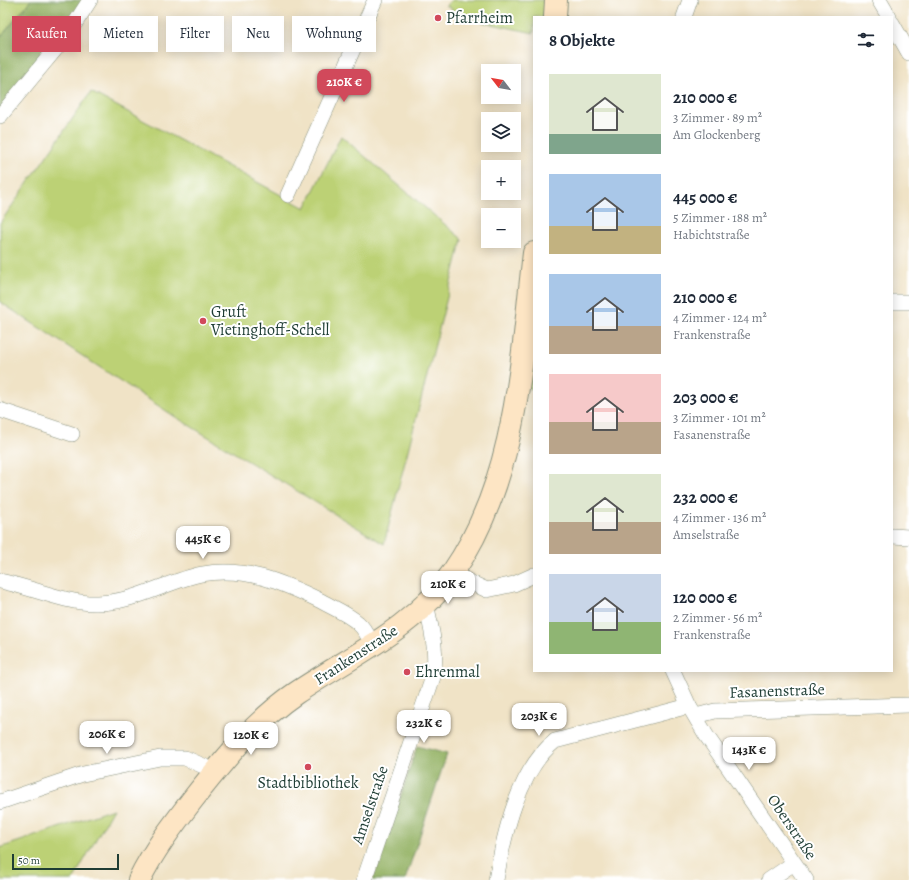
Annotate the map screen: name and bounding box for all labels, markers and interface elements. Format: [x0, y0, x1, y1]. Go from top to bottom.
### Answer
place label: Pfarrheim [446, 7, 513, 29]
marker: Pfarrheim [433, 13, 443, 23]
chip: Kaufen [12, 16, 81, 52]
chip: Mieten [89, 16, 158, 52]
chip: Filter [166, 16, 224, 52]
chip: Neu [232, 16, 284, 52]
chip: Wohnung [292, 16, 376, 52]
text: 8 Objekte [549, 29, 615, 52]
icon: filters [855, 29, 877, 51]
north arrow [481, 64, 521, 104]
map controls [481, 64, 521, 248]
pin: 210K € [311, 69, 377, 103]
text: 210K € [326, 73, 362, 90]
text: 210 000 € [673, 86, 737, 109]
icon: home [581, 90, 629, 138]
text: 3 Zimmer · 89 m² [673, 109, 762, 126]
button: layers [481, 112, 521, 152]
text: Am Glockenberg [673, 126, 761, 143]
button: + [481, 160, 521, 200]
text: 445 000 € [673, 186, 738, 209]
icon: home [581, 190, 629, 238]
button: − [481, 208, 521, 248]
text: 5 Zimmer · 188 m² [673, 209, 767, 226]
text: Habichtstraße [673, 226, 750, 243]
text: 210 000 € [673, 286, 737, 309]
icon: home [581, 290, 629, 338]
place label: Gruft Vietinghoff-Schell [210, 301, 330, 341]
text: 4 Zimmer · 124 m² [673, 309, 767, 326]
marker: Gruft Vietinghoff-Schell [198, 316, 208, 326]
text: Frankenstraße [673, 326, 751, 343]
text: 203 000 € [673, 386, 738, 409]
icon: home [581, 390, 629, 438]
text: 3 Zimmer · 101 m² [673, 409, 766, 426]
text: Fasanenstraße [673, 426, 750, 443]
text: 232 000 € [673, 486, 738, 509]
icon: home [581, 490, 629, 538]
text: 4 Zimmer · 136 m² [673, 509, 766, 526]
pin: 445K € [170, 526, 236, 560]
text: Amselstraße [673, 526, 739, 543]
text: 445K € [185, 530, 221, 547]
pin: 210K € [415, 571, 481, 605]
text: 210K € [430, 575, 466, 592]
text: 120 000 € [673, 586, 737, 609]
icon: home [581, 590, 629, 638]
text: 2 Zimmer · 56 m² [673, 609, 762, 626]
street label: Frankenstraße [310, 620, 402, 690]
text: Frankenstraße [673, 626, 751, 643]
place label: Ehrenmal [415, 661, 480, 683]
marker: Ehrenmal [402, 667, 412, 677]
street label: Fasanenstraße [729, 678, 825, 704]
pin: 203K € [506, 703, 572, 737]
text: 203K € [521, 707, 557, 724]
pin: 232K € [391, 710, 457, 744]
text: 232K € [406, 714, 442, 731]
pin: 206K € [74, 721, 140, 755]
pin: 120K € [218, 722, 284, 756]
text: 206K € [88, 725, 126, 742]
text: 120K € [233, 726, 269, 743]
pin: 143K € [716, 737, 782, 771]
text: 143K € [732, 741, 766, 758]
marker: Stadtbibliothek [303, 762, 313, 772]
street label: Amselstraße [346, 763, 394, 848]
place label: Stadtbibliothek [257, 772, 359, 794]
street label: Oberstraße [762, 790, 822, 864]
scale bar [12, 852, 119, 871]
text: 50 m [18, 853, 40, 868]

